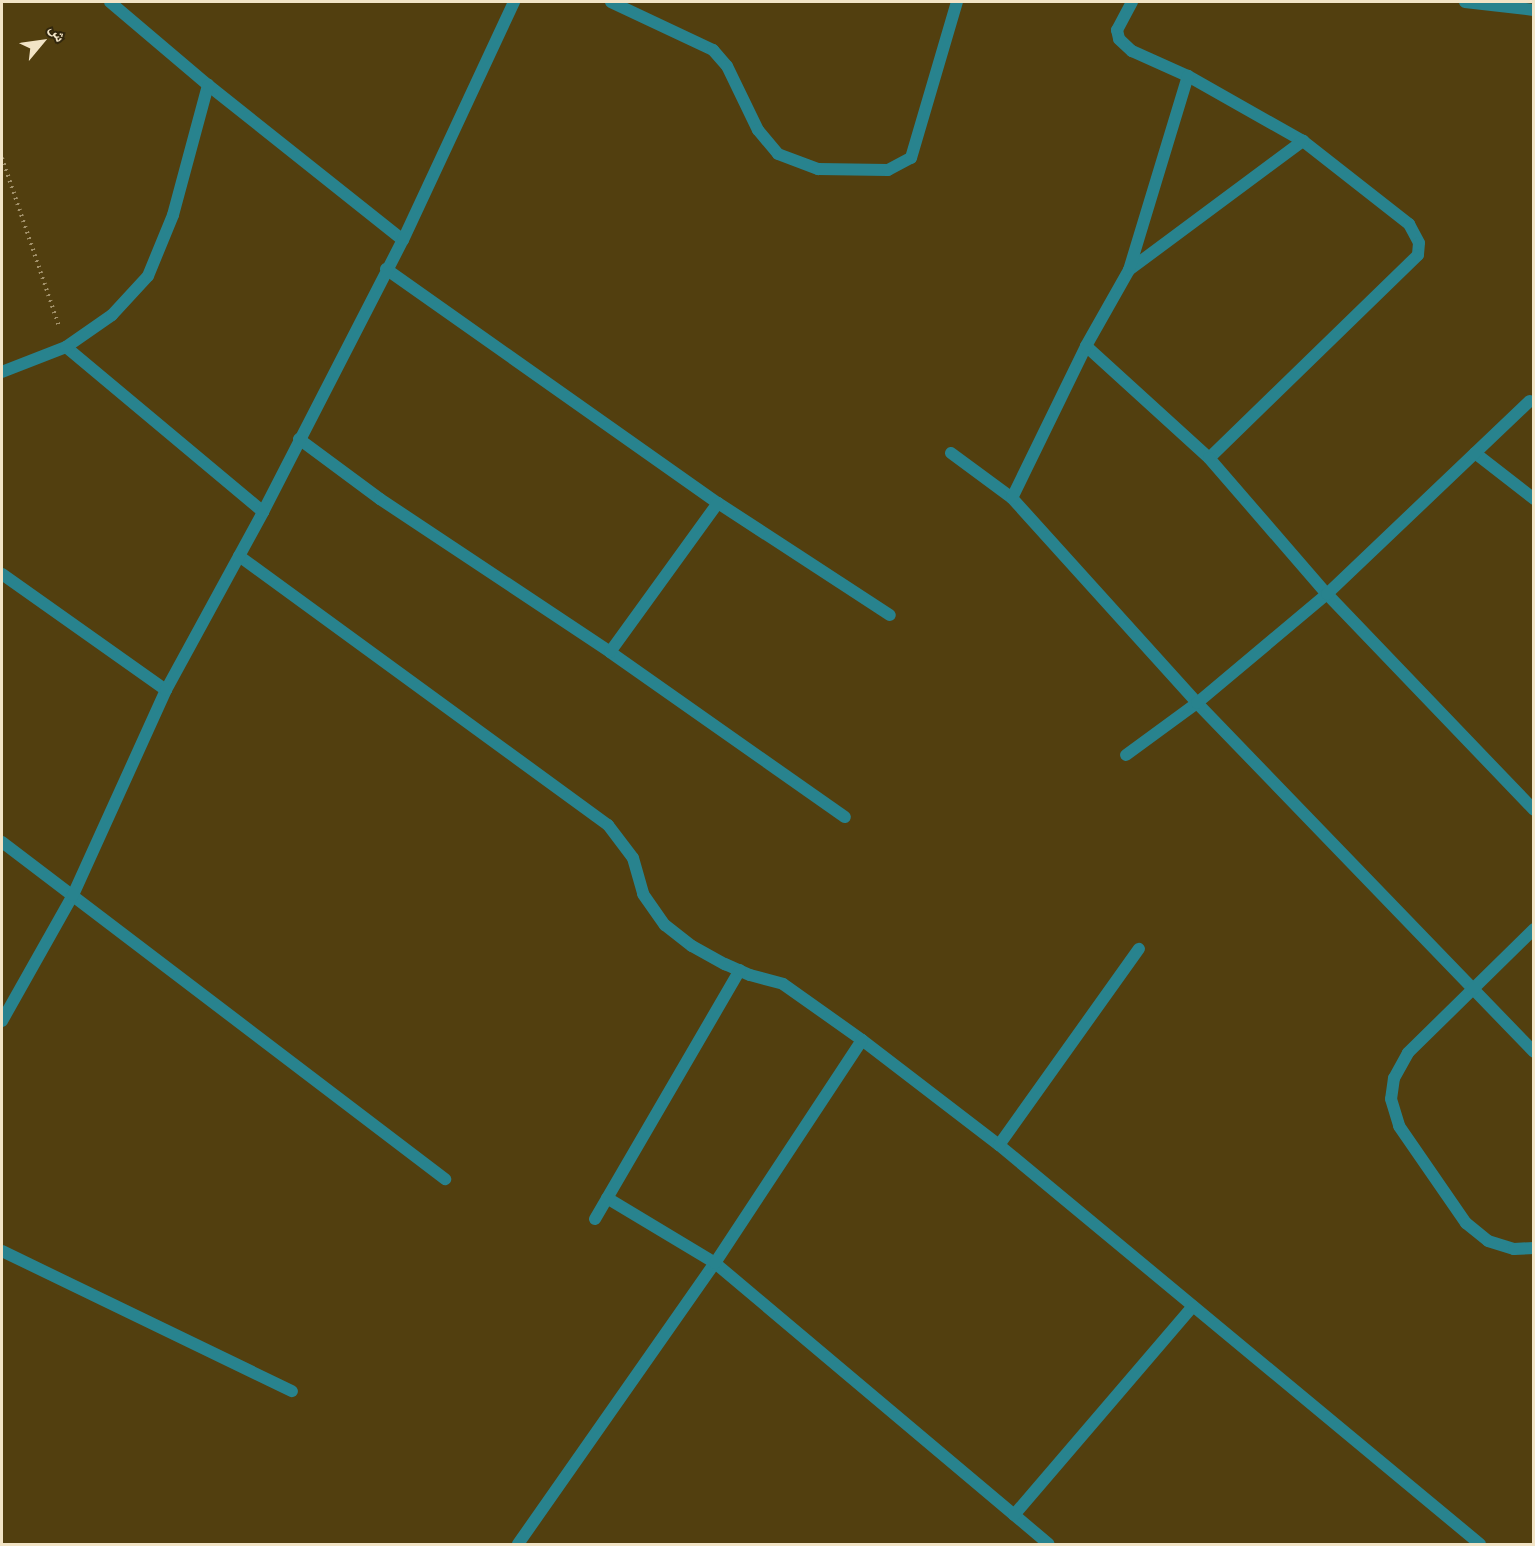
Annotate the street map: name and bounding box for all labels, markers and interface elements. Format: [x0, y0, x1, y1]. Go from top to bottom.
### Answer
north arrow [12, 12, 72, 72]
text: ش [46, 21, 71, 45]

